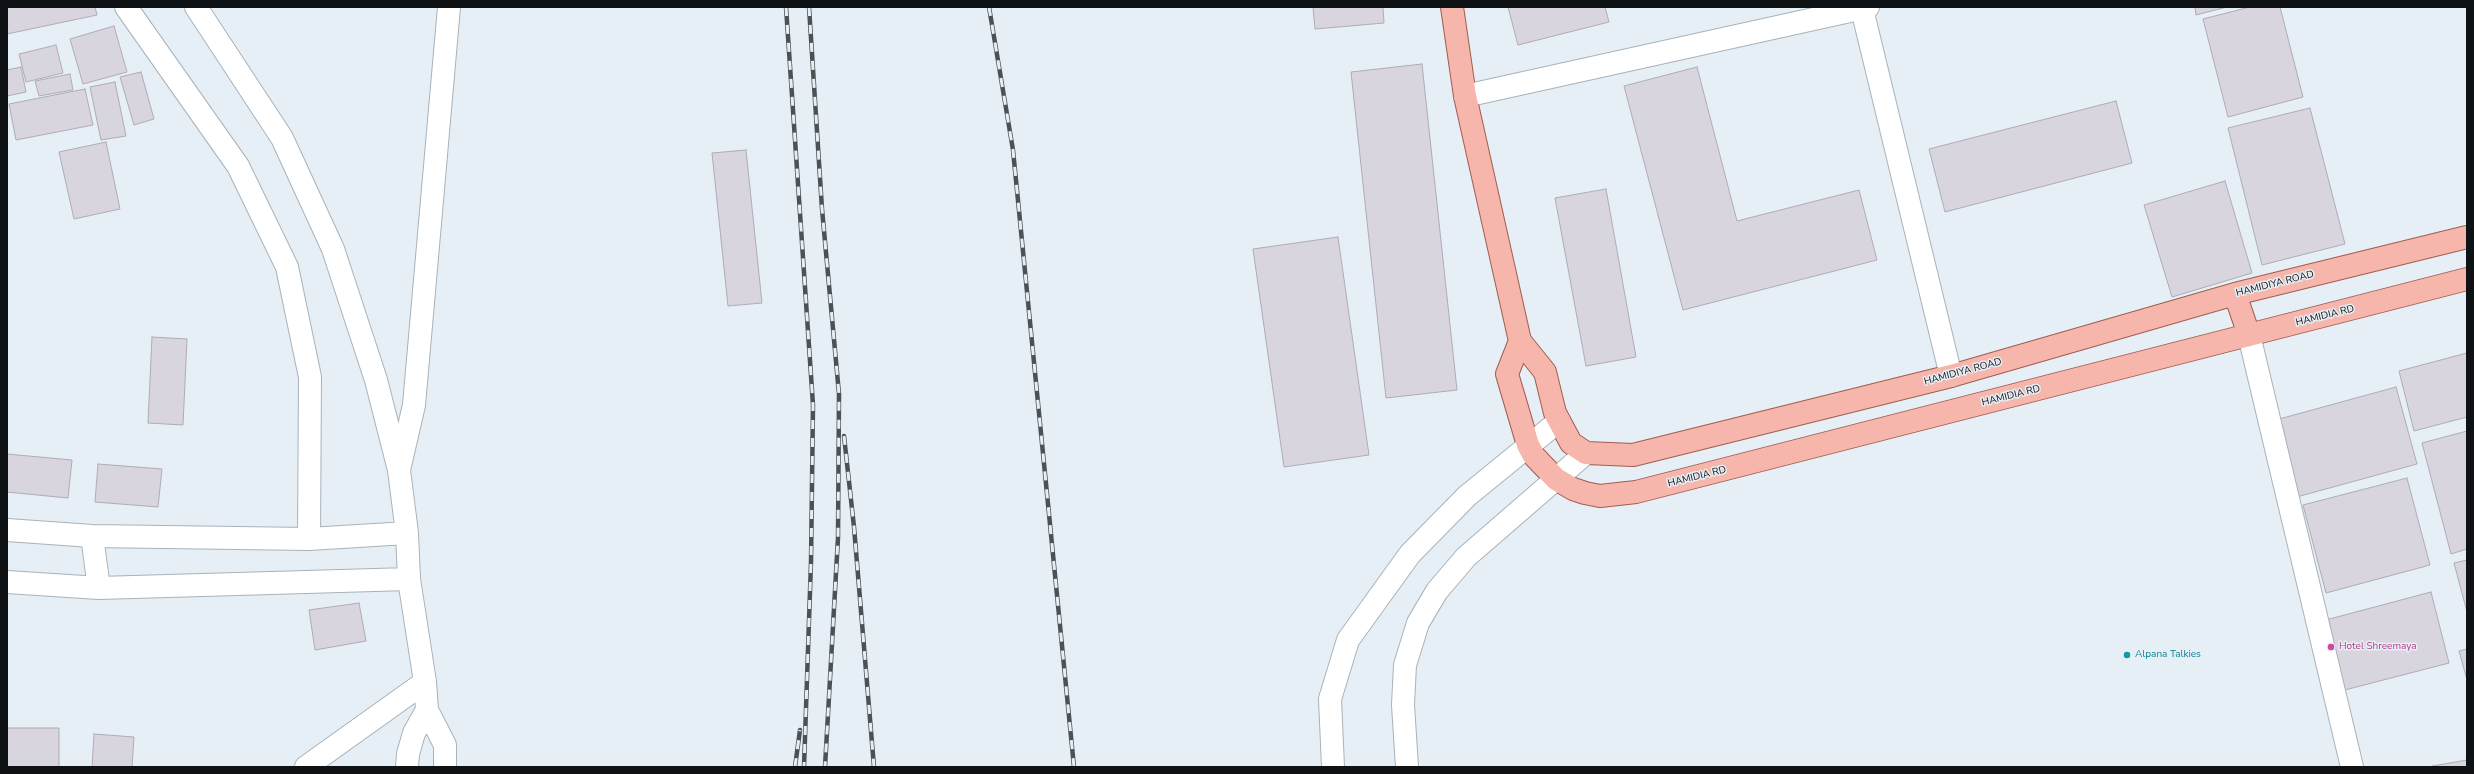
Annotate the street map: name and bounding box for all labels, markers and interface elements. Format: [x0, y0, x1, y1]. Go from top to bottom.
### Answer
street label: HAMIDIYA ROAD [2235, 268, 2315, 300]
street label: HAMIDIA RD [2294, 303, 2356, 329]
street label: HAMIDIYA ROAD [1923, 356, 2003, 388]
street label: HAMIDIA RD [1980, 383, 2042, 409]
street label: HAMIDIA RD [1666, 464, 1728, 490]
place label: Hotel Shreemaya [2339, 641, 2417, 653]
marker: Hotel Shreemaya [2326, 642, 2336, 652]
place label: Alpana Talkies [2135, 649, 2201, 661]
marker: Alpana Talkies [2122, 650, 2132, 660]

